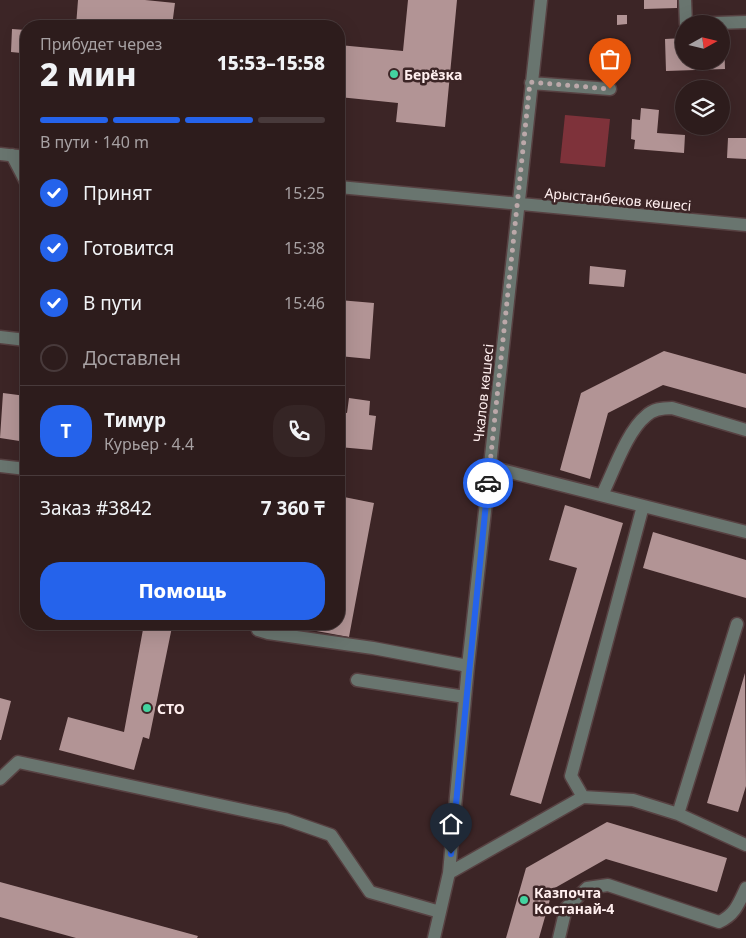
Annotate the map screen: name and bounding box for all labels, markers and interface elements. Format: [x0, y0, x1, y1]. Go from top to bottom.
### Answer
north arrow [675, 15, 730, 70]
map controls [675, 15, 730, 135]
text: Прибудет через [40, 33, 162, 55]
pin [589, 38, 631, 89]
icon: bag [596, 45, 624, 73]
text: 15:53–15:58 [217, 50, 325, 76]
text: 2 мин [40, 52, 137, 95]
place label: Берёзка [404, 65, 462, 84]
marker: Берёзка [388, 68, 400, 80]
button: layers [675, 80, 730, 135]
text: В пути · 140 m [40, 131, 149, 153]
icon: check [40, 179, 68, 207]
text: Принят [83, 180, 152, 206]
text: 15:25 [284, 182, 325, 204]
street label: Арыстанбеков көшесі [544, 183, 692, 215]
icon: check [40, 234, 68, 262]
text: Готовится [83, 235, 174, 261]
text: 15:38 [284, 237, 325, 259]
icon: check [40, 289, 68, 317]
text: В пути [83, 290, 142, 316]
text: 15:46 [284, 292, 325, 314]
street label: Чкалов көшесі [468, 343, 498, 443]
text: Доставлен [83, 345, 181, 371]
button: phone [273, 405, 325, 457]
text: Тимур [104, 407, 166, 433]
text: Т [61, 418, 71, 444]
text: Курьер · 4.4 [104, 433, 194, 455]
courier [463, 458, 513, 508]
icon: car [474, 469, 502, 497]
text: Заказ #3842 [40, 495, 152, 521]
text: 7 360 ₸ [261, 495, 325, 521]
button: Помощь [40, 562, 325, 620]
place label: СТО [157, 699, 185, 718]
marker: СТО [141, 702, 153, 714]
pin [430, 803, 472, 854]
icon: home [437, 810, 465, 838]
place label: Казпочта Костанай-4 [534, 883, 614, 918]
marker: Казпочта Костанай-4 [518, 894, 530, 906]

